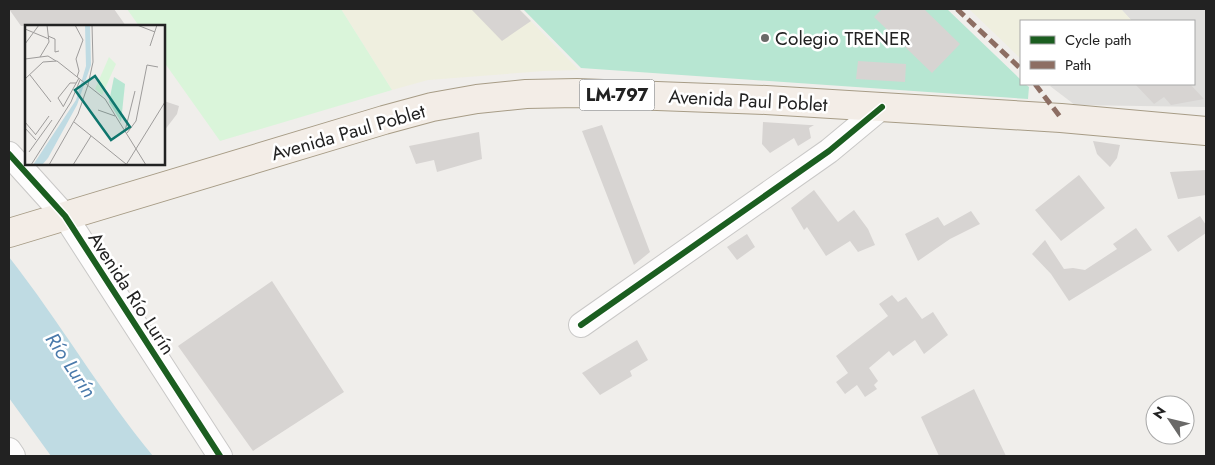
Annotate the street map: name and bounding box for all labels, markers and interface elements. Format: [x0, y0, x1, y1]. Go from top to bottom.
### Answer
legend [1020, 20, 1195, 85]
inset map [25, 25, 165, 165]
place label: Colegio TRENER [775, 25, 910, 52]
text: Cycle path [1065, 29, 1132, 51]
marker: Colegio TRENER [759, 32, 771, 44]
text: Path [1065, 54, 1091, 76]
road number: LM-797 [580, 80, 654, 110]
street label: Avenida Paul Poblet [668, 83, 828, 118]
street label: Avenida Paul Poblet [268, 97, 429, 167]
street label: Avenida Río Lurín [82, 227, 181, 360]
water label: Río Lurín [38, 327, 103, 404]
north arrow [1145, 395, 1195, 445]
text: N [1148, 402, 1171, 423]

